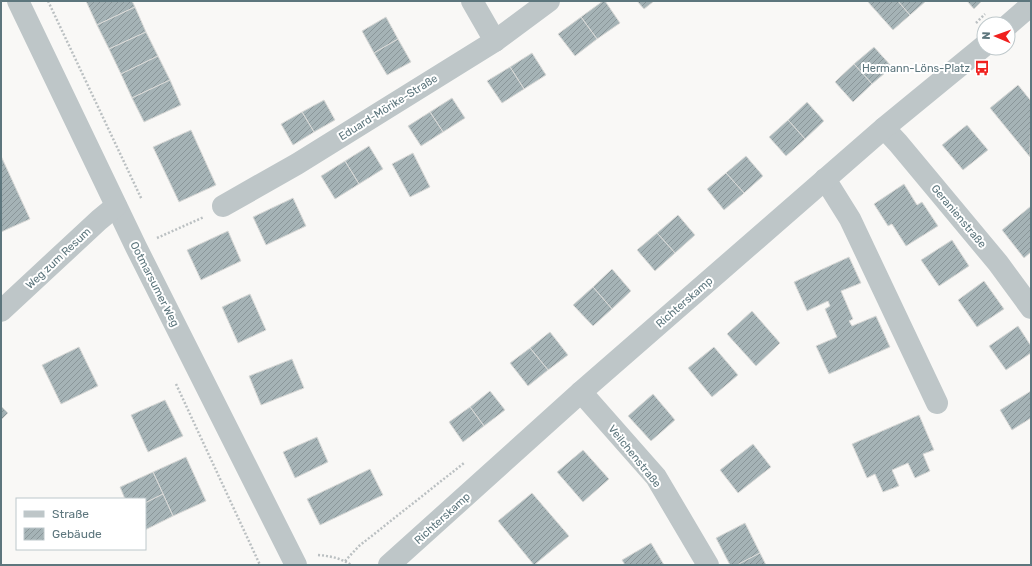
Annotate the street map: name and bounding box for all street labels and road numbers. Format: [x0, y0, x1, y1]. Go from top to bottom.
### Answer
street label: Eduard-Mörike-Straße [336, 72, 440, 143]
street label: Geranienstraße [928, 182, 989, 251]
street label: Weg zum Resum [23, 225, 94, 292]
street label: Ootmarsumer Weg [127, 239, 182, 329]
street label: Richterskamp [653, 274, 715, 331]
street label: Veilchenstraße [606, 423, 664, 490]
street label: Richterskamp [412, 490, 473, 547]

